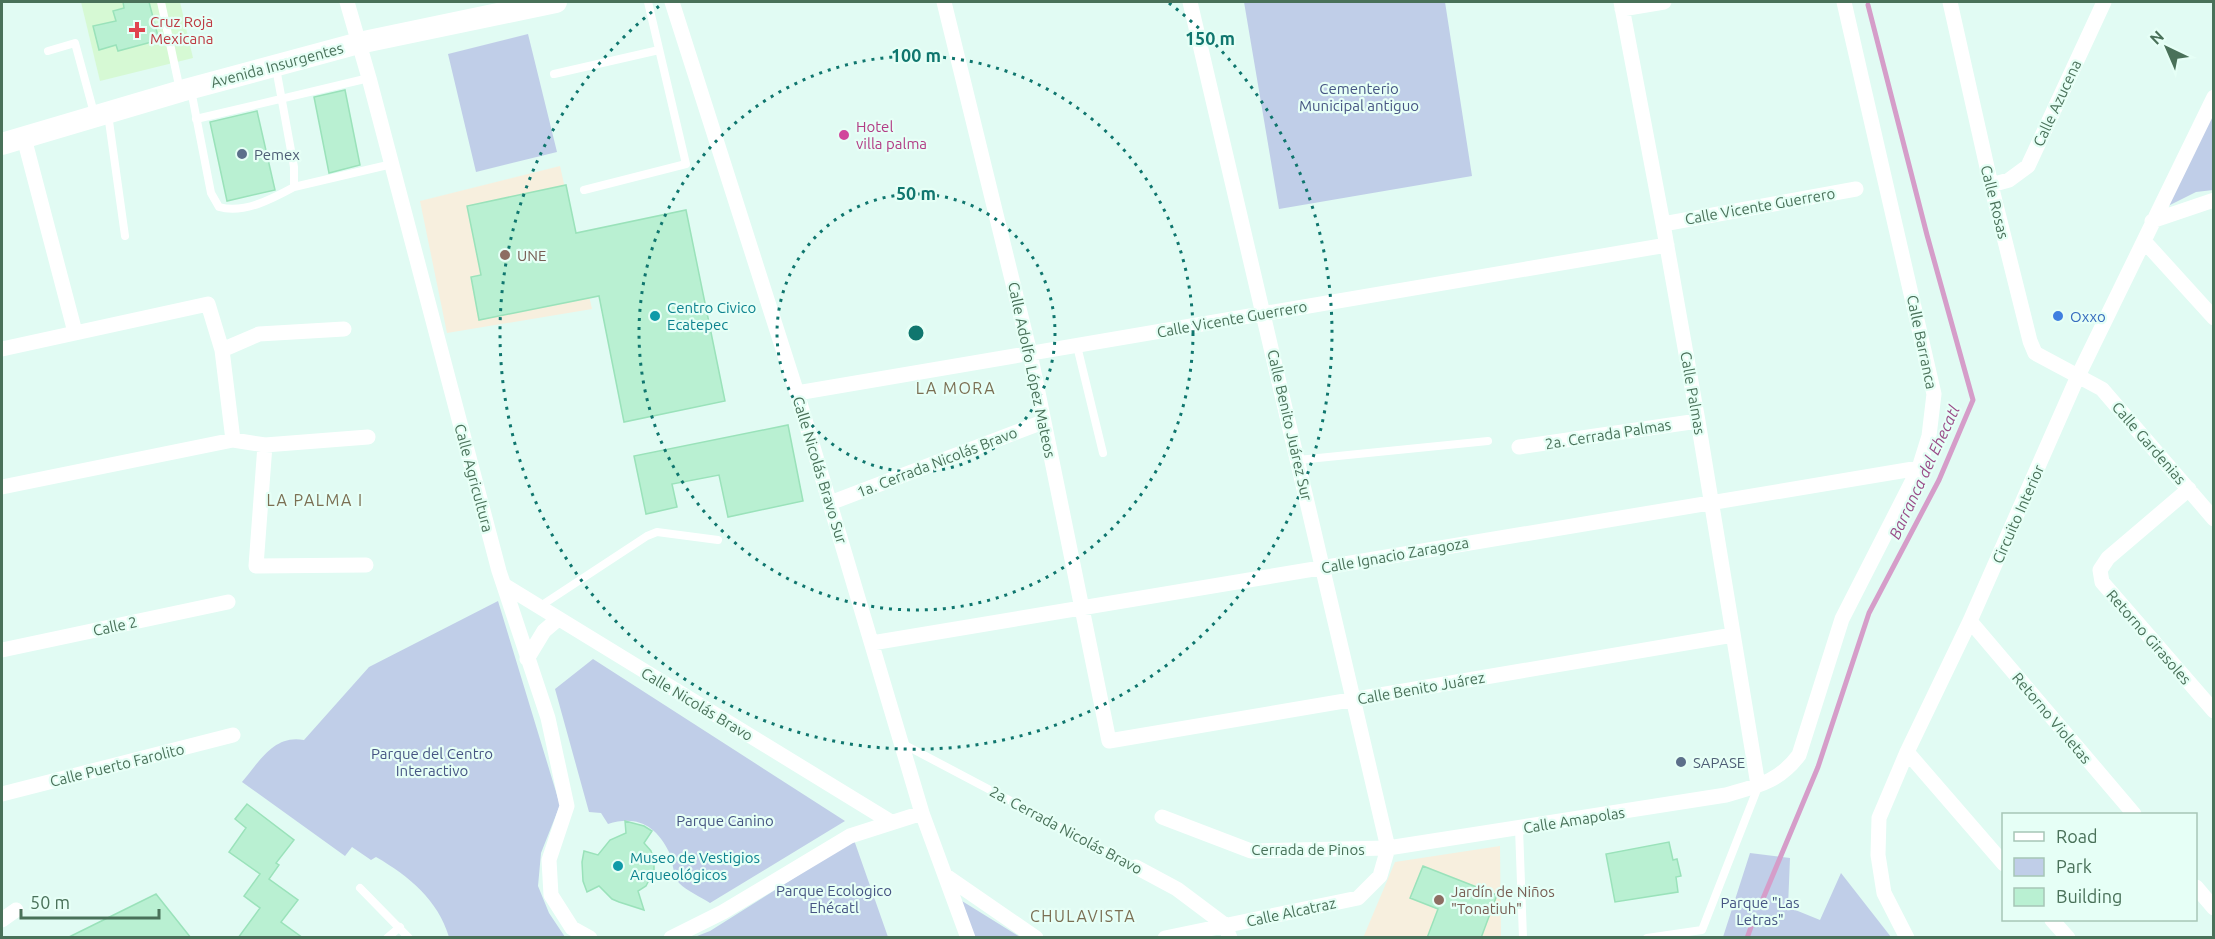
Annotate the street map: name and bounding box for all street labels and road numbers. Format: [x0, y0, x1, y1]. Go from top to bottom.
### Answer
street label: Avenida Insurgentes [209, 39, 345, 91]
street label: Calle Azucena [2030, 57, 2084, 149]
street label: Calle Rosas [1978, 163, 2012, 241]
street label: Calle Vicente Guerrero [1683, 184, 1837, 228]
street label: Calle Adolfo López Mateos [1005, 280, 1059, 460]
street label: Calle Barranca [1904, 293, 1940, 391]
street label: Calle Vicente Guerrero [1155, 297, 1309, 341]
street label: Calle Benito Juárez Sur [1264, 348, 1316, 503]
street label: Calle Palmas [1677, 350, 1709, 436]
street label: Calle Nicolás Bravo Sur [790, 395, 851, 546]
street label: Calle Gardenias [2109, 398, 2189, 488]
street label: 2a. Cerrada Palmas [1544, 416, 1672, 452]
street label: Calle Agricultura [451, 422, 497, 534]
street label: 1a. Cerrada Nicolás Bravo [854, 424, 1020, 500]
street label: Circuito Interior [1989, 462, 2047, 566]
street label: Calle Ignacio Zaragoza [1320, 534, 1470, 576]
street label: Retorno Girasoles [2103, 586, 2195, 688]
street label: Calle 2 [91, 613, 139, 639]
street label: Calle Nicolás Bravo [638, 664, 756, 744]
street label: Calle Benito Juárez [1356, 668, 1486, 708]
street label: Retorno Violetas [2009, 669, 2095, 767]
street label: Calle Puerto Farolito [48, 740, 186, 790]
street label: 2a. Cerrada Nicolás Bravo [987, 783, 1145, 877]
street label: Calle Amapolas [1522, 804, 1626, 836]
street label: Cerrada de Pinos [1251, 841, 1365, 858]
street label: Calle Alcatraz [1245, 894, 1337, 930]

